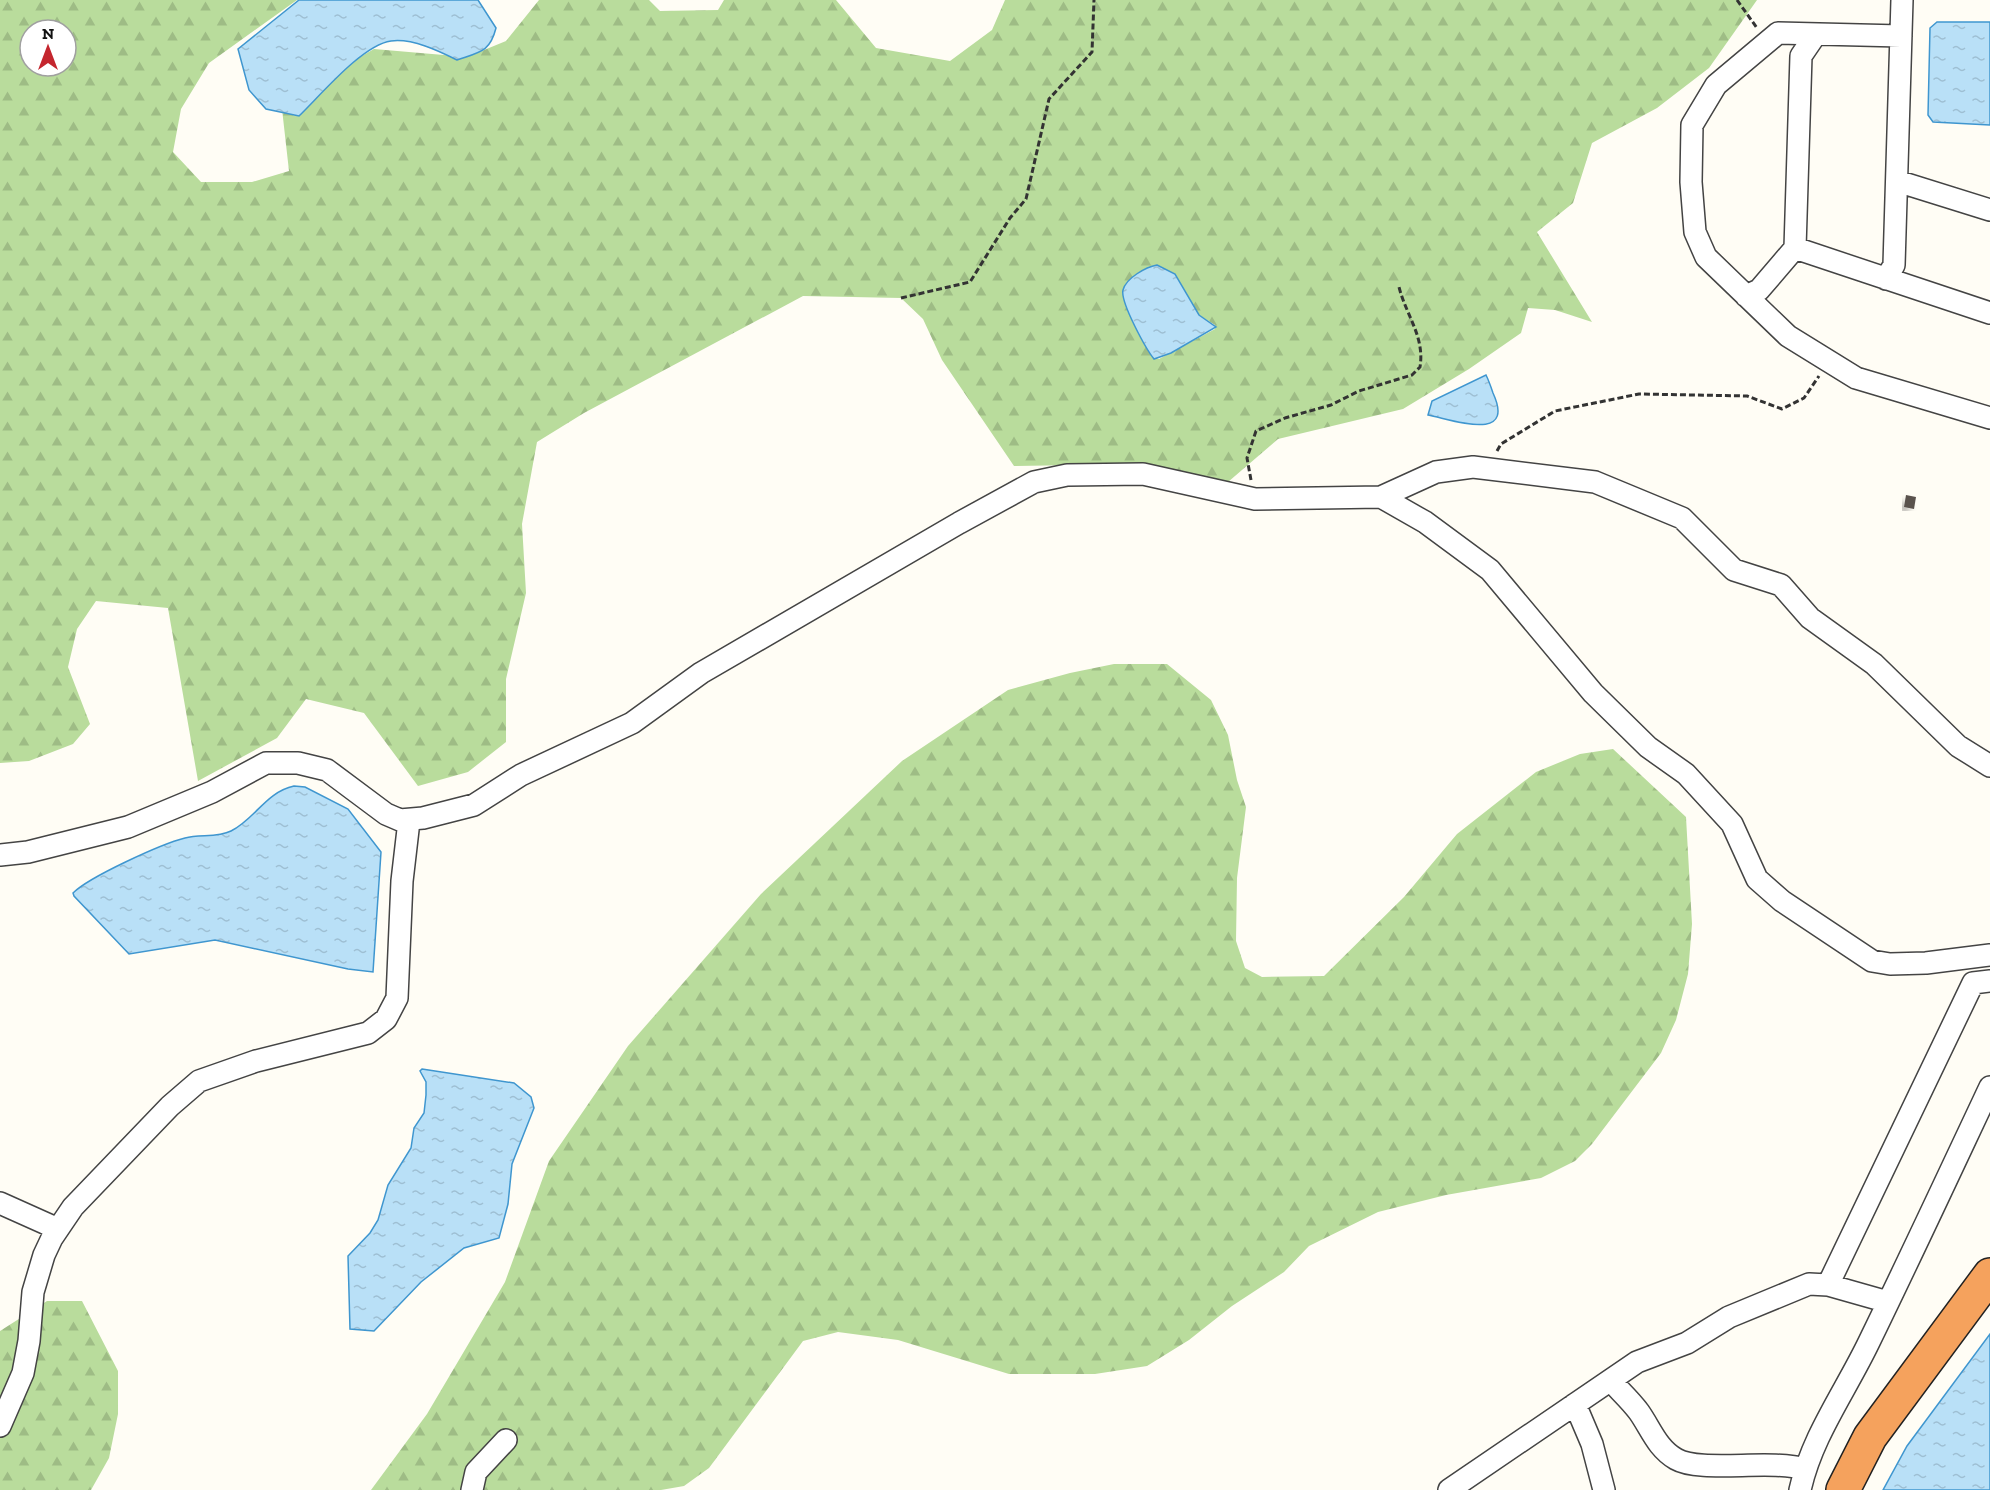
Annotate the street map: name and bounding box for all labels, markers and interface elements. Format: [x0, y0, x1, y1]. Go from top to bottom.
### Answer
north arrow [18, 18, 78, 78]
text: N [42, 24, 54, 43]

